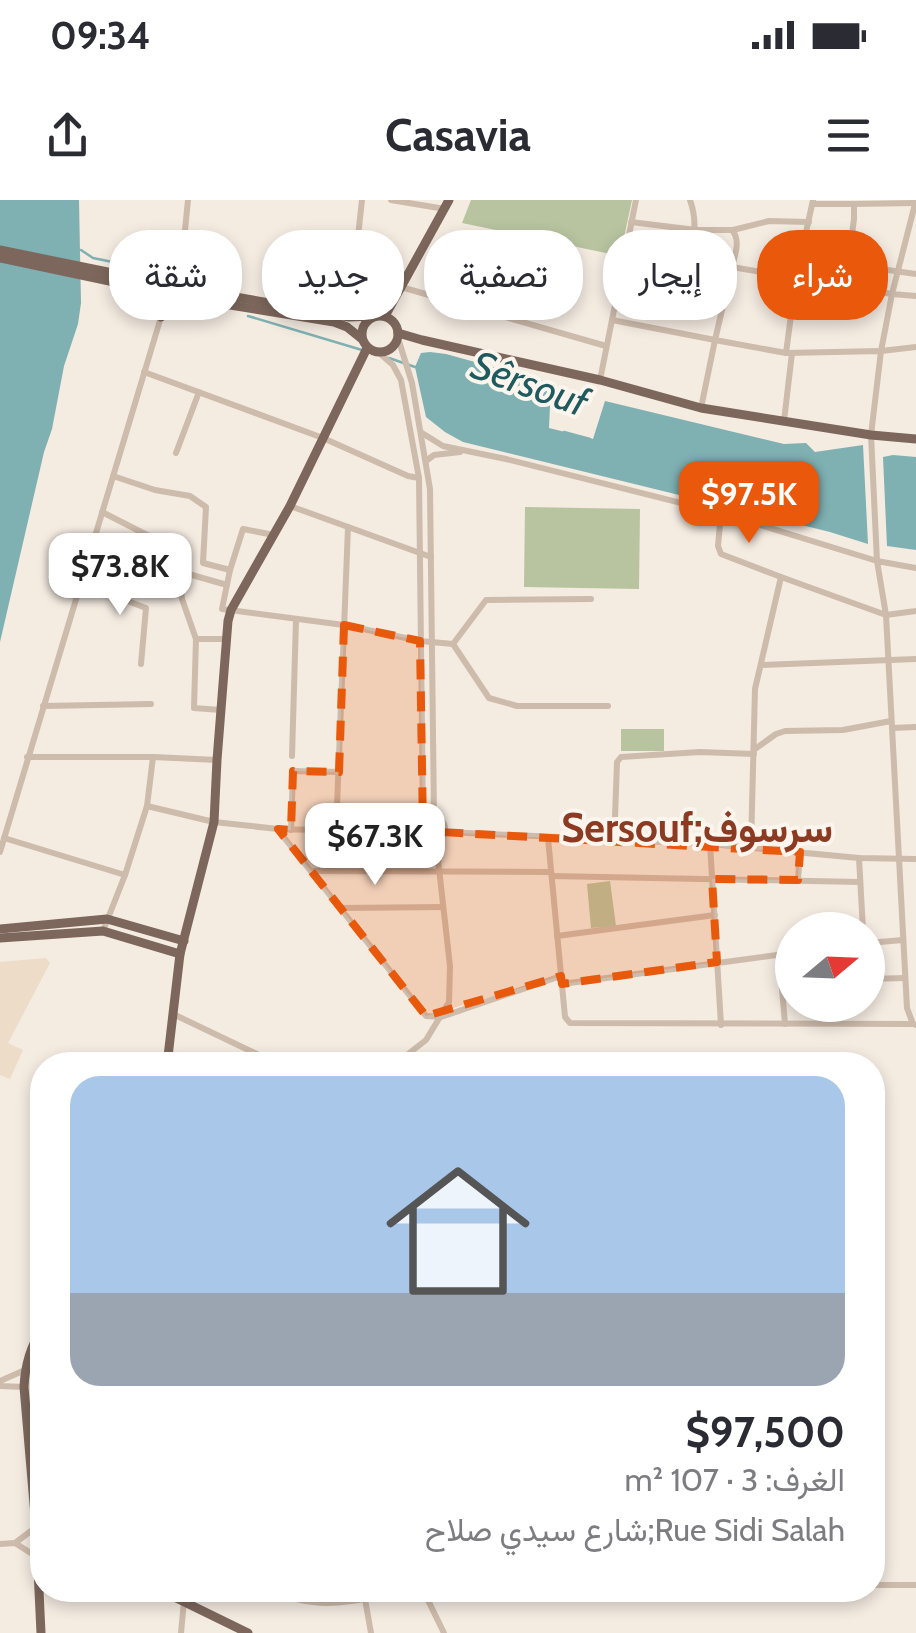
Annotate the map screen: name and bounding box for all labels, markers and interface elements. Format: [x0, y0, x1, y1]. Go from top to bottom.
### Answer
text: 09:34 [50, 12, 151, 59]
icon: share [40, 108, 95, 163]
text: Casavia [385, 108, 531, 162]
icon: menu [821, 108, 876, 163]
chip: شقة [109, 230, 242, 320]
chip: جديد [262, 230, 404, 320]
chip: تصفية [424, 230, 583, 320]
chip: إيجار [603, 230, 737, 320]
chip: شراء [757, 230, 888, 320]
water label: Sêrsouf [465, 339, 598, 428]
pin: $97.5K [668, 461, 830, 546]
text: $97.5K [701, 474, 797, 513]
pin: $73.8K [39, 533, 201, 618]
text: $73.8K [71, 546, 169, 585]
pin: $67.3K [294, 803, 456, 888]
district label: Sersouf;سرسوف [561, 803, 833, 853]
text: $67.3K [327, 816, 423, 855]
north arrow [775, 912, 885, 1022]
map controls [775, 912, 885, 1022]
icon: home [368, 1141, 548, 1321]
text: $97,500 [685, 1406, 845, 1458]
text: الغرف: 3 · 107 m² [625, 1460, 845, 1499]
text: Rue Sidi Salah;شارع سيدي صلاح [425, 1510, 845, 1549]

